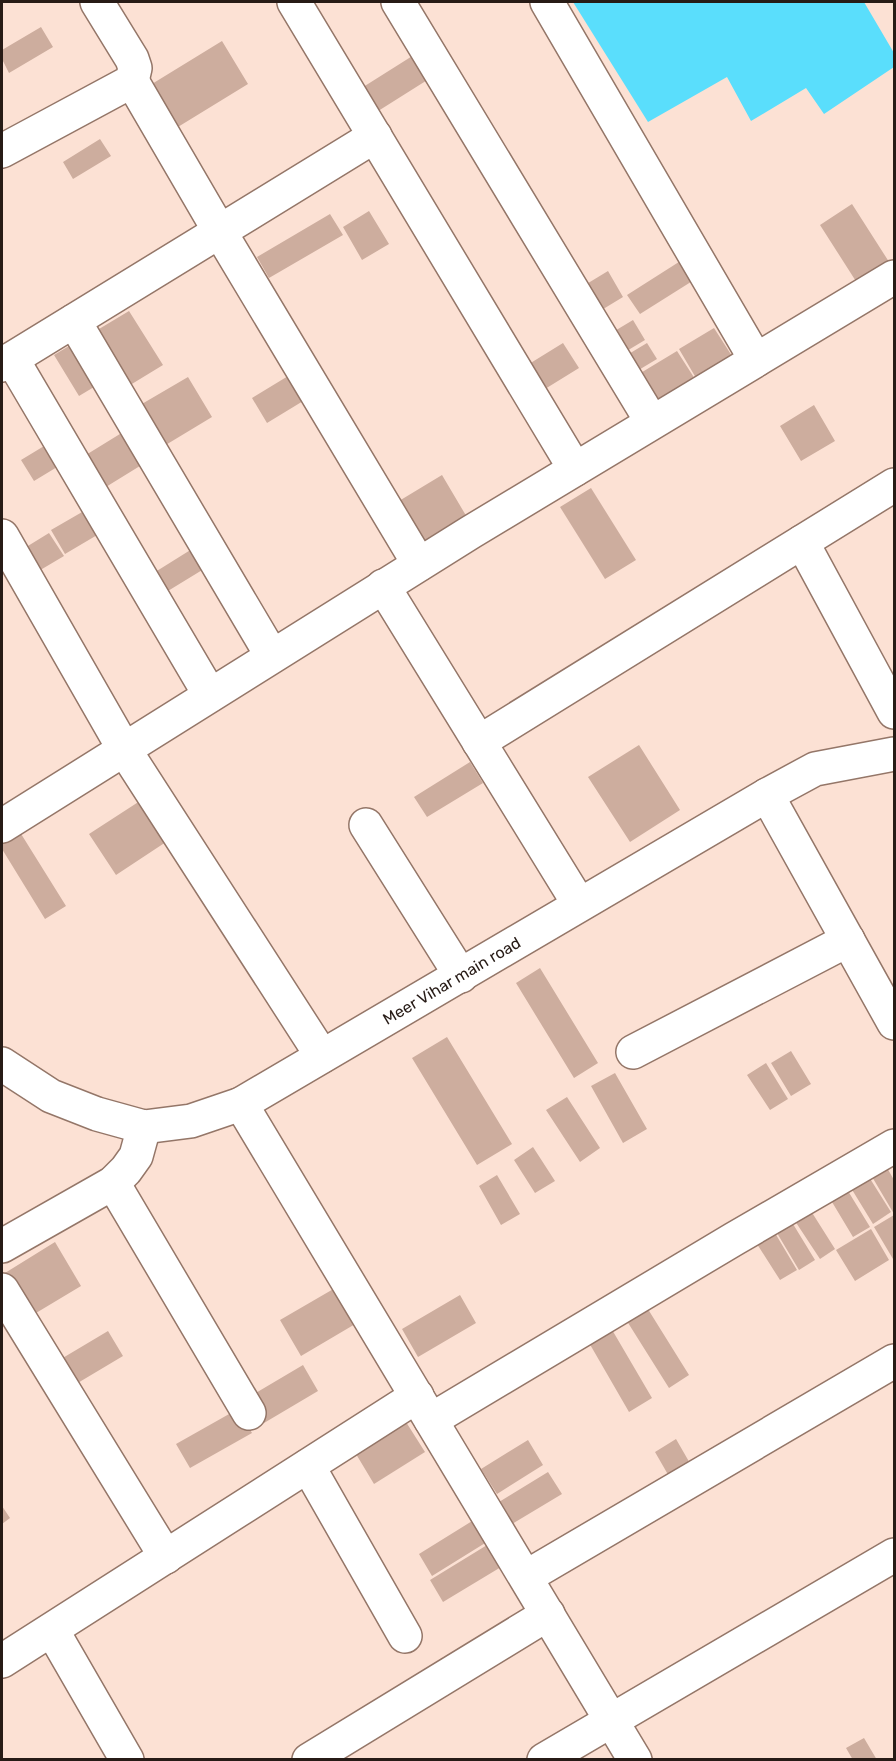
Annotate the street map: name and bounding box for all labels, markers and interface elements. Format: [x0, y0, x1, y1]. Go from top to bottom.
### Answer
street label: Meer Vihar main road [379, 933, 524, 1028]

